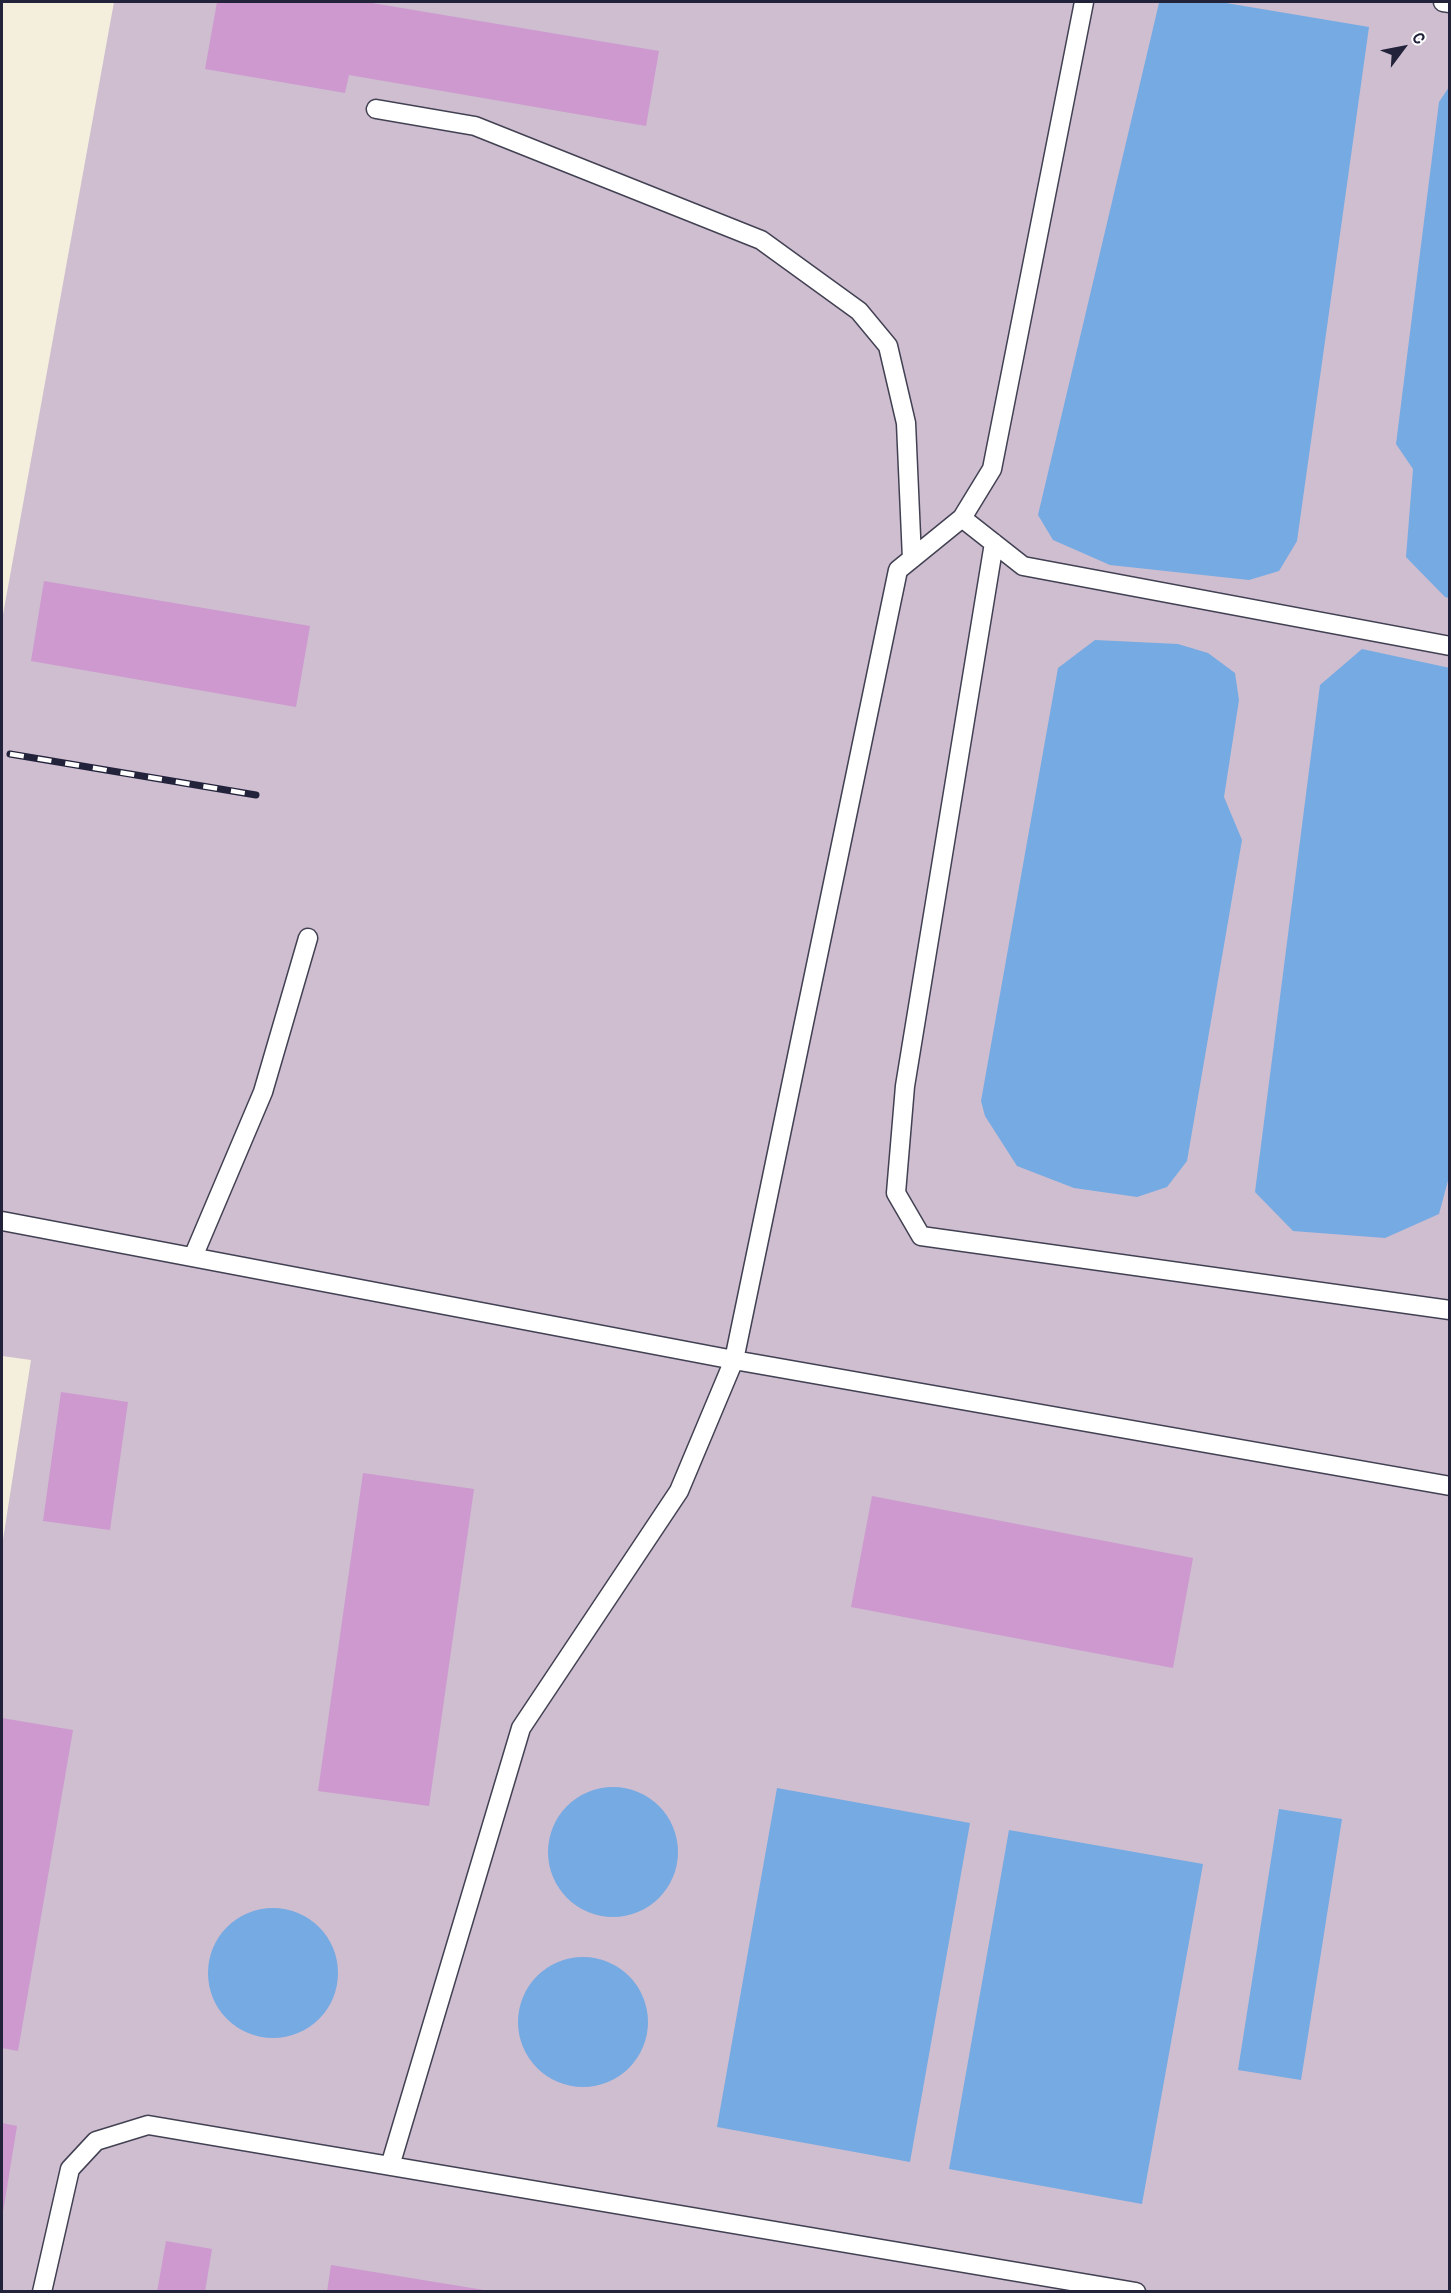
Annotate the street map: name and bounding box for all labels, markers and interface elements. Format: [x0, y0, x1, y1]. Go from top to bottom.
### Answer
north arrow [1373, 18, 1433, 78]
text: С [1407, 29, 1429, 48]

